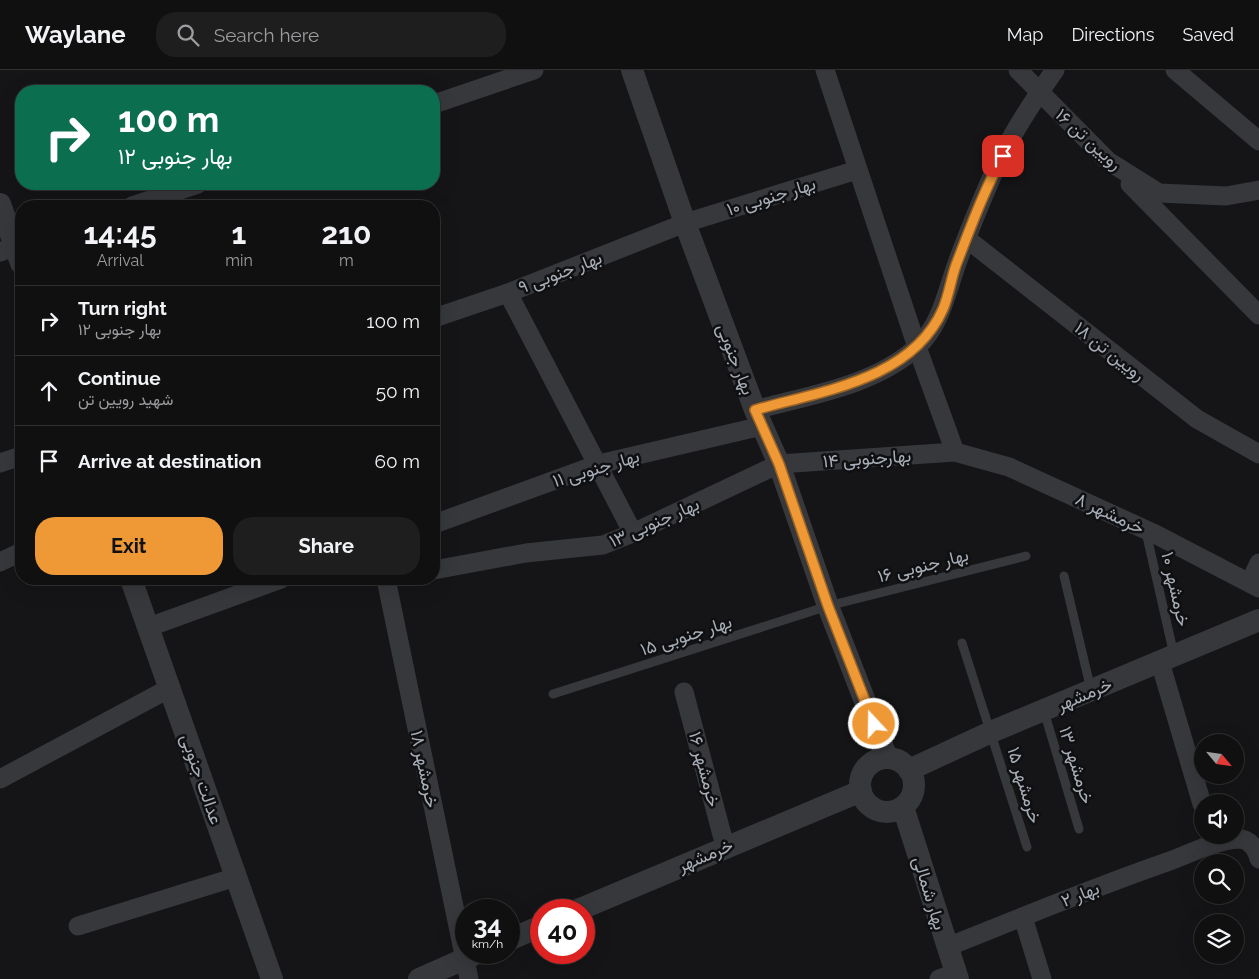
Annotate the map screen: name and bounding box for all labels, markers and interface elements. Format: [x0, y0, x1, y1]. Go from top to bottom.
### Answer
search box [156, 12, 506, 57]
text: Waylane [25, 20, 126, 49]
icon: search [174, 21, 202, 49]
text: Search here [214, 24, 319, 46]
text: Map [1007, 24, 1043, 45]
text: Directions [1071, 24, 1155, 45]
text: Saved [1183, 24, 1234, 45]
text: 100 m [118, 99, 219, 140]
street label: رویین تن ۱۶ [1051, 104, 1126, 175]
icon: right [35, 105, 100, 170]
pin [982, 135, 1024, 177]
icon: arrive [989, 142, 1017, 170]
text: بهار جنوبی ۱۲ [118, 143, 233, 169]
street label: بهار جنوبی ۱۰ [724, 173, 818, 220]
text: 14:45 [84, 216, 157, 251]
text: 1 [232, 216, 246, 251]
text: 210 [321, 216, 371, 251]
street label: بهار جنوبی ۹ [515, 246, 605, 298]
text: Arrival [97, 251, 144, 270]
text: min [225, 251, 253, 270]
text: m [339, 251, 354, 270]
text: Turn right [78, 297, 167, 319]
icon: right [35, 307, 63, 335]
text: 100 m [366, 310, 420, 332]
street label: رویین تن ۱۸ [1070, 317, 1149, 386]
text: بهار جنوبی ۱۲ [78, 320, 161, 339]
street label: بهار جنوبی [712, 320, 759, 398]
text: Continue [78, 367, 161, 389]
icon: ahead [35, 377, 63, 405]
text: 50 m [376, 380, 420, 402]
text: شهید رویین تن [78, 390, 173, 409]
street label: بهارجنوبی ۱۴ [822, 444, 912, 473]
street label: بهار جنوبی ۱۱ [550, 445, 642, 492]
icon: arrive [35, 447, 63, 475]
text: Arrive at destination [78, 450, 262, 472]
text: 60 m [375, 450, 420, 472]
street label: خرمشهر ۸ [1072, 488, 1148, 539]
street label: بهار جنوبی ۱۳ [606, 493, 703, 552]
button: Exit [35, 517, 223, 575]
button: Share [233, 517, 420, 575]
street label: بهار جنوبی ۱۶ [875, 544, 971, 587]
street label: خرمشهر ۱۰ [1156, 550, 1195, 628]
street label: بهار جنوبی ۱۵ [638, 610, 735, 661]
street label: خرمشهر [1052, 673, 1115, 716]
position arrow [847, 697, 899, 749]
street label: خرمشهر ۱۳ [1054, 724, 1099, 807]
street label: خرمشهر ۱۸ [406, 728, 443, 810]
street label: خرمشهر ۱۶ [684, 729, 725, 809]
street label: عدالت جنوبی [176, 731, 227, 827]
north arrow [1194, 734, 1244, 784]
map controls [1194, 734, 1244, 964]
street label: خرمشهر ۱۵ [1002, 744, 1047, 826]
button: sound [1194, 794, 1244, 844]
street label: خرمشهر [673, 834, 736, 877]
street label: بهار شمالی [908, 854, 951, 933]
button: search [1194, 854, 1244, 904]
street label: بهار ۲ [1058, 877, 1102, 912]
speed limit sign: 40 [530, 899, 595, 964]
text: 34 [473, 910, 502, 940]
button: layers [1194, 914, 1244, 964]
text: km/h [472, 937, 503, 951]

